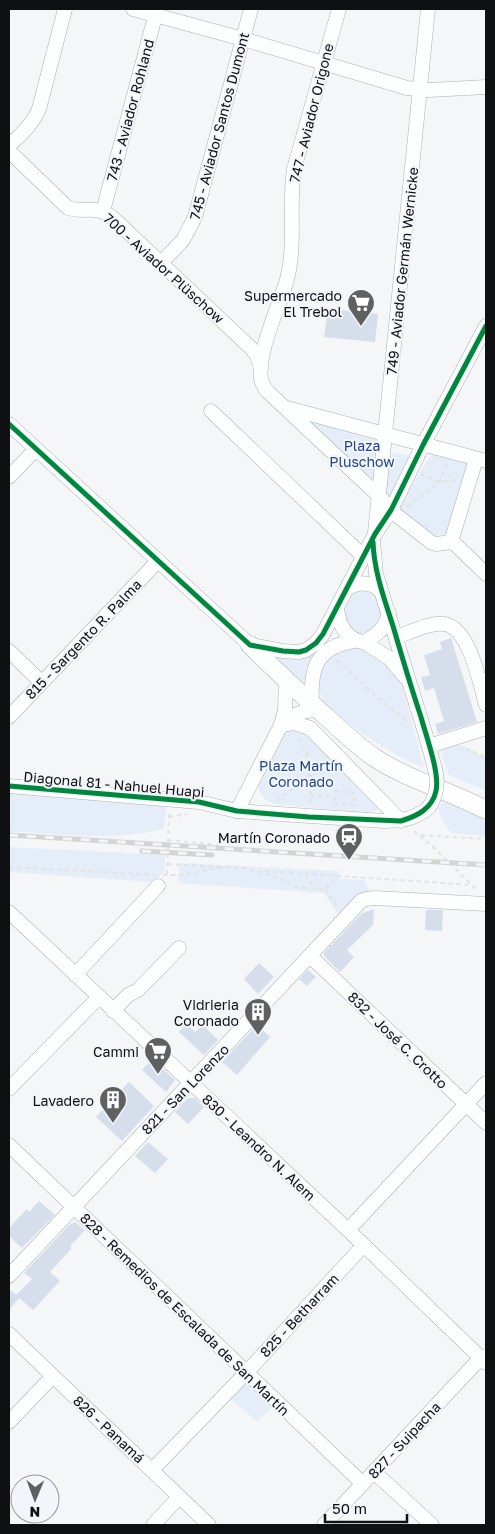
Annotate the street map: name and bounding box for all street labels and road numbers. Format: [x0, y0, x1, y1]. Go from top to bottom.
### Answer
street label: 745 - Aviador Santos Dumont [186, 30, 252, 222]
street label: 743 - Aviador Rohland [103, 37, 157, 183]
street label: 747 - Aviador Origone [285, 42, 337, 184]
street label: 749 - Aviador Germán Wernicke [383, 166, 421, 376]
street label: 700 - Aviador Plüschow [100, 209, 228, 327]
street label: 815 - Sargento R. Palma [21, 576, 145, 702]
street label: Diagonal 81 - Nahuel Huapi [23, 768, 205, 800]
street label: 832 - José C. Crotto [345, 988, 451, 1092]
street label: 821 - San Lorenzo [138, 1040, 232, 1138]
street label: 830 - Leandro N. Alem [199, 1090, 319, 1204]
street label: 828 - Remedios de Escalada de San Martín [77, 1209, 293, 1419]
street label: 825 - Betharram [256, 1270, 342, 1360]
street label: 826 - Panamá [70, 1392, 148, 1466]
street label: 827 - Suipacha [364, 1398, 444, 1482]

